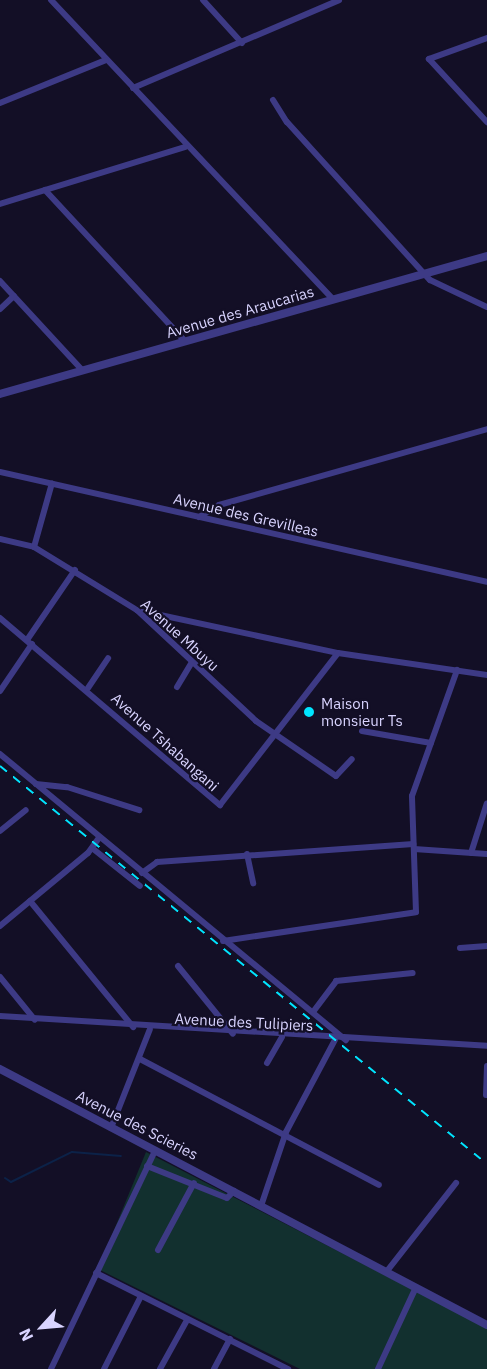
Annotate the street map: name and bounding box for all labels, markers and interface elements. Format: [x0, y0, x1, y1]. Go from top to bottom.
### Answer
street label: Avenue des Araucarias [164, 282, 316, 342]
street label: Avenue des Grevilleas [172, 490, 320, 540]
street label: Avenue Mbuyu [137, 595, 223, 675]
street label: Avenue Tshabangani [108, 689, 222, 795]
place label: Maison monsieur Ts [321, 694, 403, 729]
marker: Maison monsieur Ts [302, 705, 316, 719]
street label: Avenue des Tulipiers [174, 1009, 314, 1035]
street label: Avenue des Scieries [73, 1086, 201, 1164]
north arrow [12, 1297, 72, 1357]
text: N [14, 1325, 37, 1344]

